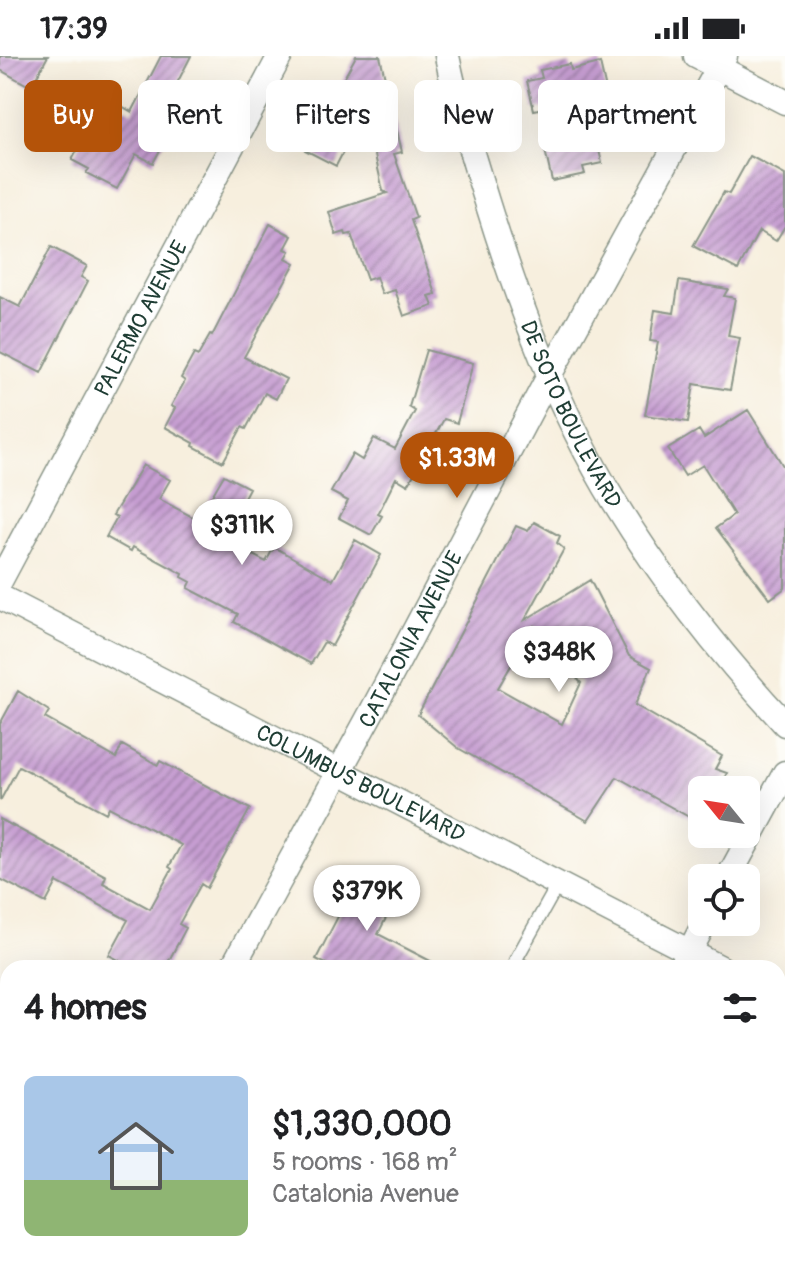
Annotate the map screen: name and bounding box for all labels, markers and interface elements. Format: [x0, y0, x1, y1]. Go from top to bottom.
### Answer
text: 17:39 [40, 10, 108, 47]
chip: Buy [24, 80, 122, 152]
chip: Rent [138, 80, 250, 152]
chip: Filters [266, 80, 398, 152]
chip: New [414, 80, 522, 152]
chip: Apartment [538, 80, 725, 152]
street label: PALERMO AVENUE [88, 236, 194, 401]
street label: DE SOTO BOULEVARD [514, 317, 628, 513]
pin: $1.33M [392, 432, 522, 500]
text: $1.33M [418, 442, 496, 474]
pin: $311K [186, 499, 298, 567]
text: $311K [210, 509, 274, 541]
street label: CATALONIA AVENUE [353, 546, 469, 733]
pin: $348K [503, 626, 615, 694]
text: $348K [523, 636, 595, 668]
street label: COLUMBUS BOULEVARD [251, 718, 470, 849]
north arrow [688, 776, 760, 848]
map controls [688, 776, 760, 936]
button: locate [688, 864, 760, 936]
pin: $379K [311, 865, 423, 933]
text: $379K [331, 875, 403, 907]
icon: filters [718, 986, 762, 1030]
text: 4 homes [24, 987, 146, 1030]
text: $1,330,000 [272, 1103, 452, 1146]
icon: home [88, 1108, 184, 1204]
text: 5 rooms · 168 m² [272, 1146, 458, 1178]
text: Catalonia Avenue [272, 1178, 459, 1210]

